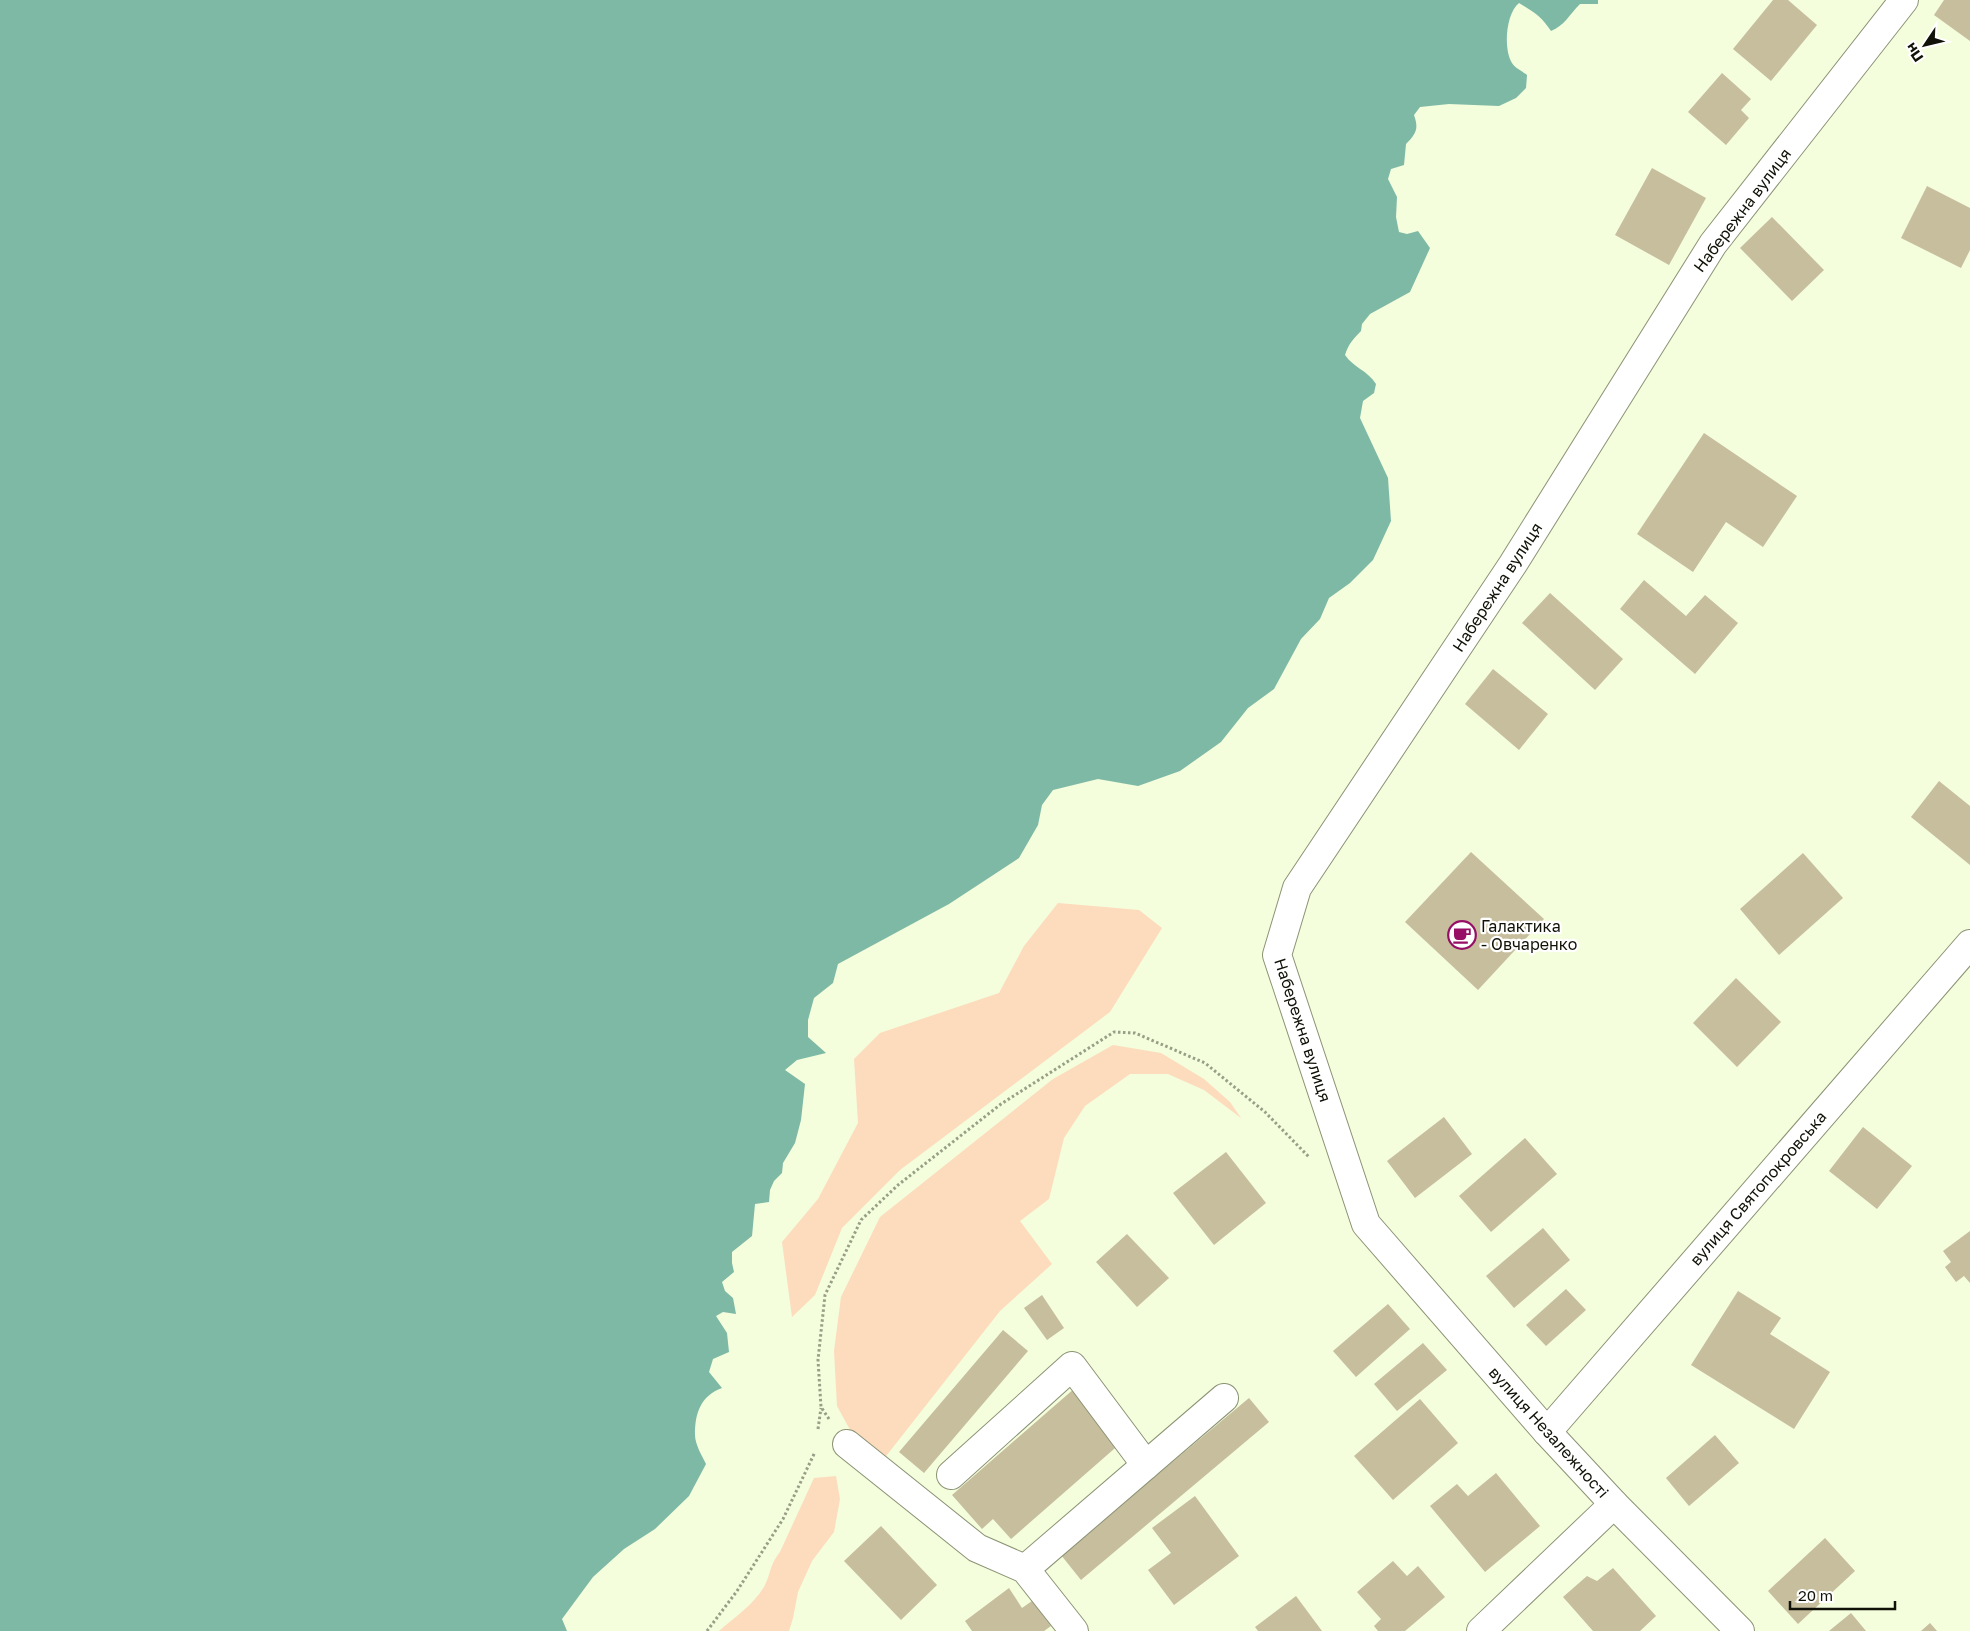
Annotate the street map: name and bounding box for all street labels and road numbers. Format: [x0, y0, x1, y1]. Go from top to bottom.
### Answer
street label: Набережна вулиця [1689, 144, 1795, 276]
street label: Набережна вулиця [1448, 519, 1546, 655]
street label: Набережна вулиця [1270, 956, 1336, 1104]
street label: вулиця Святопокровська [1685, 1107, 1831, 1269]
street label: вулиця Незалежності [1485, 1362, 1613, 1502]

